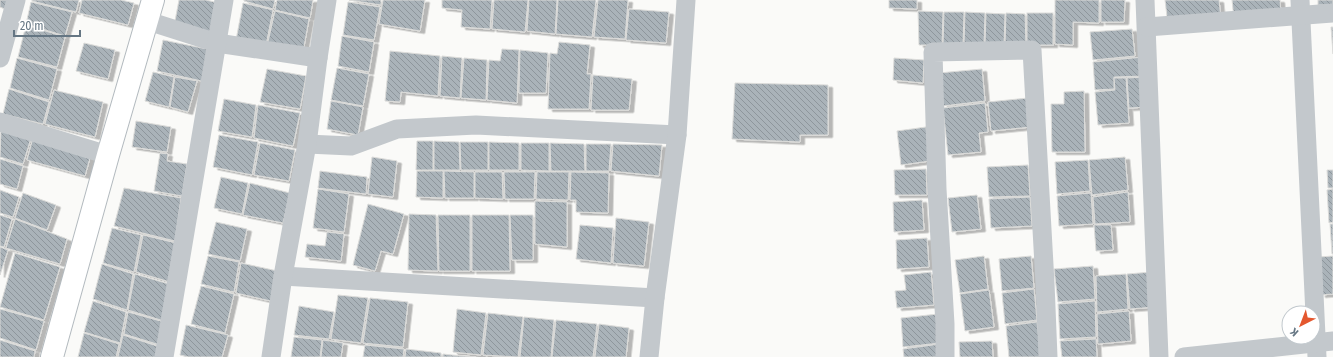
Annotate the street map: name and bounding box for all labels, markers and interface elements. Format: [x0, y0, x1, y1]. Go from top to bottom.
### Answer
scale bar [14, 12, 80, 38]
text: 20 m [20, 19, 44, 33]
north arrow [1281, 305, 1321, 345]
text: K [1287, 325, 1301, 339]

